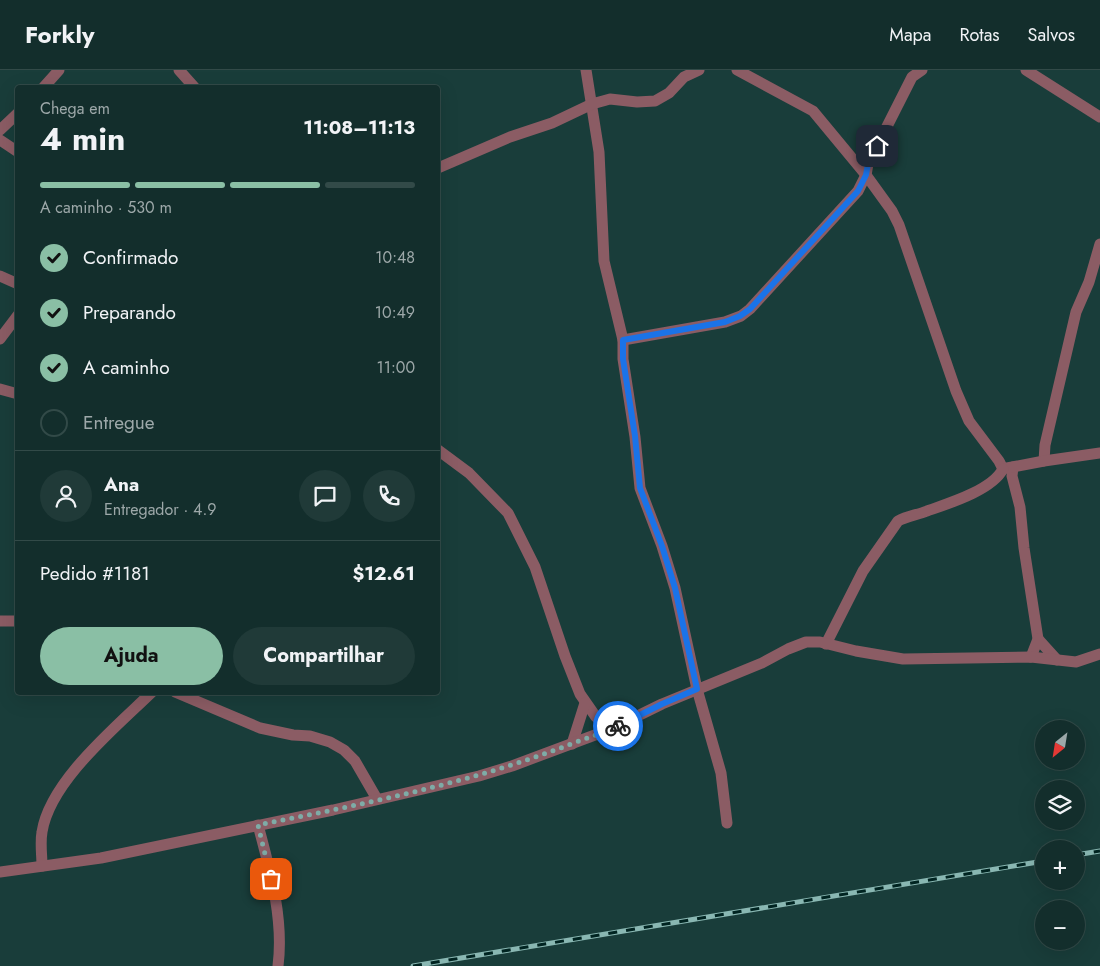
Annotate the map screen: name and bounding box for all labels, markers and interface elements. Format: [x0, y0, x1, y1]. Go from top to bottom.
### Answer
text: Forkly [25, 17, 94, 52]
text: Mapa [889, 22, 931, 48]
text: Rotas [959, 22, 1000, 48]
text: Salvos [1028, 22, 1075, 48]
text: Chega em [40, 97, 110, 120]
text: 11:08–11:13 [303, 114, 415, 141]
text: 4 min [40, 116, 125, 162]
pin [856, 125, 898, 167]
icon: home [863, 132, 891, 160]
text: A caminho · 530 m [40, 196, 172, 219]
icon: check [40, 244, 68, 272]
text: Confirmado [83, 244, 178, 271]
text: 10:48 [375, 246, 415, 269]
icon: check [40, 299, 68, 327]
text: Preparando [83, 299, 176, 326]
text: 10:49 [375, 301, 415, 324]
icon: check [40, 354, 68, 382]
text: A caminho [83, 354, 170, 381]
text: 11:00 [377, 356, 415, 379]
text: Entregue [83, 409, 155, 436]
button: person [40, 470, 92, 522]
button: chat [299, 470, 351, 522]
button: phone [363, 470, 415, 522]
text: Ana [104, 471, 139, 498]
text: Entregador · 4.9 [104, 498, 216, 521]
text: Pedido #1181 [40, 560, 150, 587]
text: $12.61 [353, 560, 415, 587]
button: Ajuda [40, 627, 223, 685]
button: Compartilhar [233, 627, 415, 685]
courier [593, 701, 643, 751]
icon: bike [604, 712, 632, 740]
north arrow [1035, 720, 1085, 770]
map controls [1035, 720, 1085, 950]
button: layers [1035, 780, 1085, 830]
button: + [1035, 840, 1085, 890]
pin [250, 858, 292, 900]
icon: bag [257, 865, 285, 893]
button: − [1035, 900, 1085, 950]

